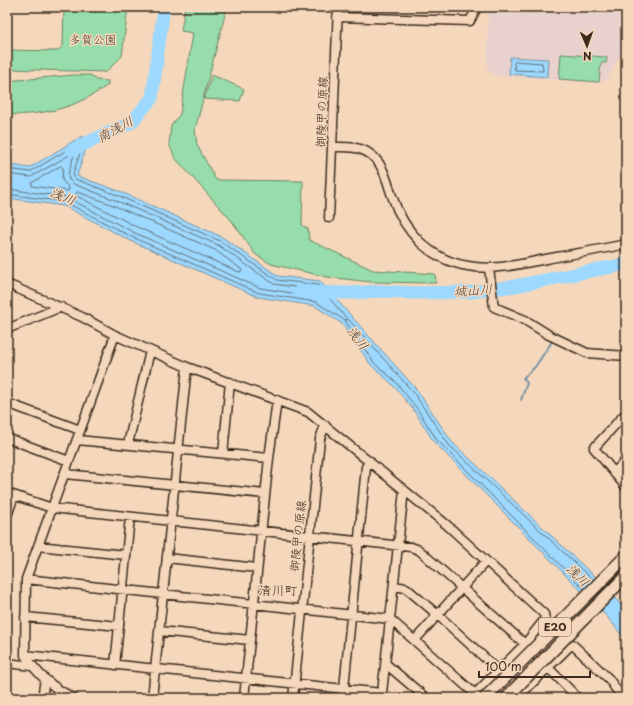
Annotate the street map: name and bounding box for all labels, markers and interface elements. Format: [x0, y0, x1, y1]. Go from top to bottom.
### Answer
north arrow [567, 26, 607, 66]
park label: 多賀公園 [69, 30, 117, 48]
text: N [582, 48, 592, 65]
street label: 御陵甲の原線 [311, 76, 331, 148]
water label: 南浅川 [93, 111, 136, 146]
water label: 浅川 [48, 182, 79, 209]
water label: 城山川 [453, 279, 493, 300]
water label: 浅川 [343, 322, 374, 354]
street label: 御陵甲の原線 [284, 499, 310, 573]
water label: 浅川 [562, 559, 594, 591]
district label: 清川町 [258, 580, 298, 599]
road number: E20 [539, 618, 571, 636]
scale bar [479, 653, 590, 679]
text: 100 m [485, 657, 522, 675]

